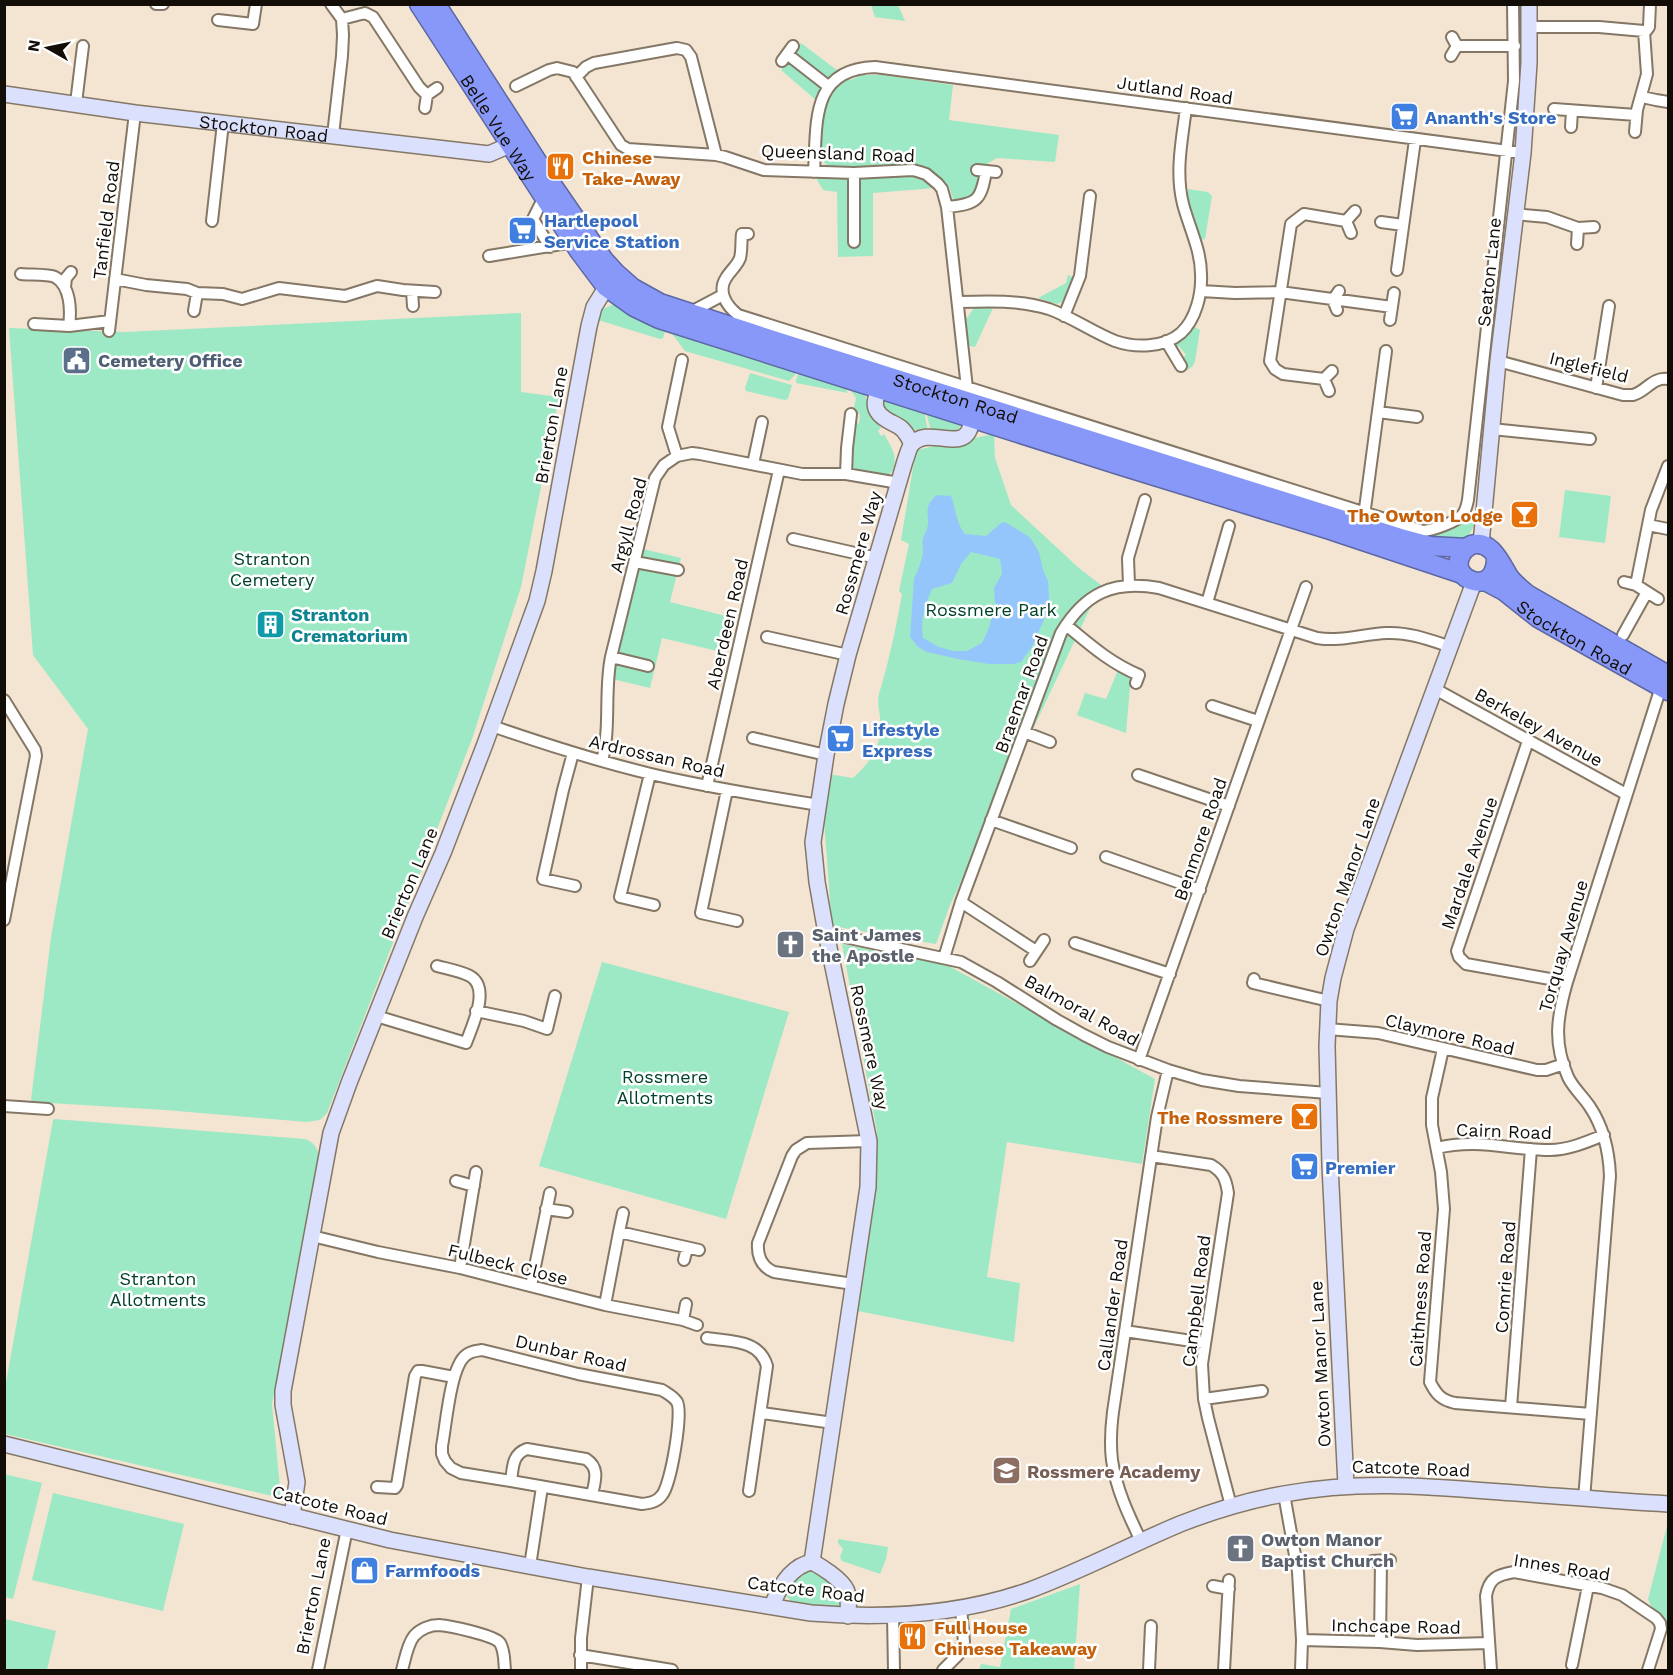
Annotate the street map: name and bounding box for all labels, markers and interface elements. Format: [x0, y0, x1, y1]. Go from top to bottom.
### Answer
north arrow [18, 18, 78, 78]
text: N [23, 38, 44, 53]
street label: Belle Vue Way [457, 70, 542, 185]
street label: Jutland Road [1116, 71, 1234, 109]
supermarket icon: Ananth's Store [1388, 101, 1420, 133]
place label: Ananth's Store [1425, 107, 1556, 128]
street label: Stockton Road [198, 110, 329, 146]
street label: Queensland Road [761, 140, 915, 166]
place label: Chinese Take-Away [582, 147, 681, 189]
restaurant icon: Chinese Take-Away [545, 151, 577, 183]
street label: Tanfield Road [88, 159, 124, 281]
place label: Hartlepool Service Station [544, 210, 680, 252]
supermarket icon: Hartlepool Service Station [507, 214, 539, 246]
street label: Seaton Lane [1473, 216, 1505, 328]
public building icon: Cemetery Office [61, 344, 93, 376]
street label: Inglefield [1547, 347, 1631, 387]
place label: Cemetery Office [98, 350, 243, 371]
street label: Brierton Lane [530, 364, 572, 486]
street label: Stockton Road [891, 368, 1021, 427]
street label: Argyll Road [605, 475, 651, 575]
street label: Rossmere Way [830, 488, 886, 617]
bar icon: The Owton Lodge [1508, 499, 1540, 531]
place label: The Owton Lodge [1347, 505, 1503, 526]
park label: Stranton Cemetery [230, 548, 315, 590]
street label: Aberdeen Road [702, 556, 752, 692]
street label: Stockton Road [1513, 595, 1636, 679]
park label: Rossmere Park [925, 599, 1057, 620]
place label: Stranton Crematorium [291, 604, 408, 646]
building icon: Stranton Crematorium [254, 608, 286, 640]
street label: Braemar Road [990, 632, 1052, 756]
street label: Berkeley Avenue [1471, 683, 1607, 771]
place label: Lifestyle Express [862, 719, 940, 761]
supermarket icon: Lifestyle Express [825, 723, 857, 755]
street label: Ardrossan Road [587, 730, 727, 782]
street label: Benmore Road [1169, 775, 1231, 903]
street label: Mardale Avenue [1436, 794, 1502, 932]
street label: Owton Manor Lane [1310, 795, 1384, 959]
street label: Brierton Lane [376, 824, 442, 942]
street label: Torquay Avenue [1534, 877, 1592, 1015]
place label: Saint James the Apostle [812, 924, 922, 966]
church icon: Saint James the Apostle [775, 928, 807, 960]
street label: Balmoral Road [1021, 970, 1143, 1050]
street label: Rossmere Way [846, 982, 894, 1112]
street label: Claymore Road [1383, 1009, 1517, 1059]
park label: Rossmere Allotments [617, 1066, 713, 1108]
bar icon: The Rossmere [1288, 1101, 1320, 1133]
place label: The Rossmere [1157, 1107, 1283, 1128]
street label: Cairn Road [1456, 1119, 1552, 1143]
supermarket icon: Premier [1288, 1151, 1320, 1183]
place label: Premier [1325, 1157, 1396, 1178]
street label: Comrie Road [1491, 1220, 1519, 1334]
street label: Caithness Road [1405, 1230, 1435, 1368]
street label: Campbell Road [1177, 1234, 1215, 1368]
street label: Callander Road [1092, 1237, 1132, 1373]
street label: Fulbeck Close [446, 1239, 570, 1289]
park label: Stranton Allotments [110, 1268, 206, 1310]
street label: Owton Manor Lane [1305, 1280, 1335, 1448]
street label: Dunbar Road [513, 1330, 629, 1376]
school or university icon: Rossmere Academy [990, 1455, 1022, 1487]
street label: Catcote Road [1351, 1455, 1471, 1481]
place label: Rossmere Academy [1027, 1461, 1201, 1482]
street label: Catcote Road [270, 1480, 390, 1530]
place label: Owton Manor Baptist Church [1261, 1529, 1394, 1571]
church icon: Owton Manor Baptist Church [1224, 1533, 1256, 1565]
street label: Brierton Lane [291, 1535, 335, 1657]
street label: Innes Road [1512, 1549, 1612, 1585]
shop icon: Farmfoods [348, 1554, 380, 1586]
place label: Farmfoods [385, 1560, 480, 1581]
street label: Catcote Road [746, 1571, 866, 1607]
street label: Inchcape Road [1331, 1614, 1461, 1638]
place label: Full House Chinese Takeaway [934, 1617, 1098, 1659]
restaurant icon: Full House Chinese Takeaway [897, 1621, 929, 1653]

